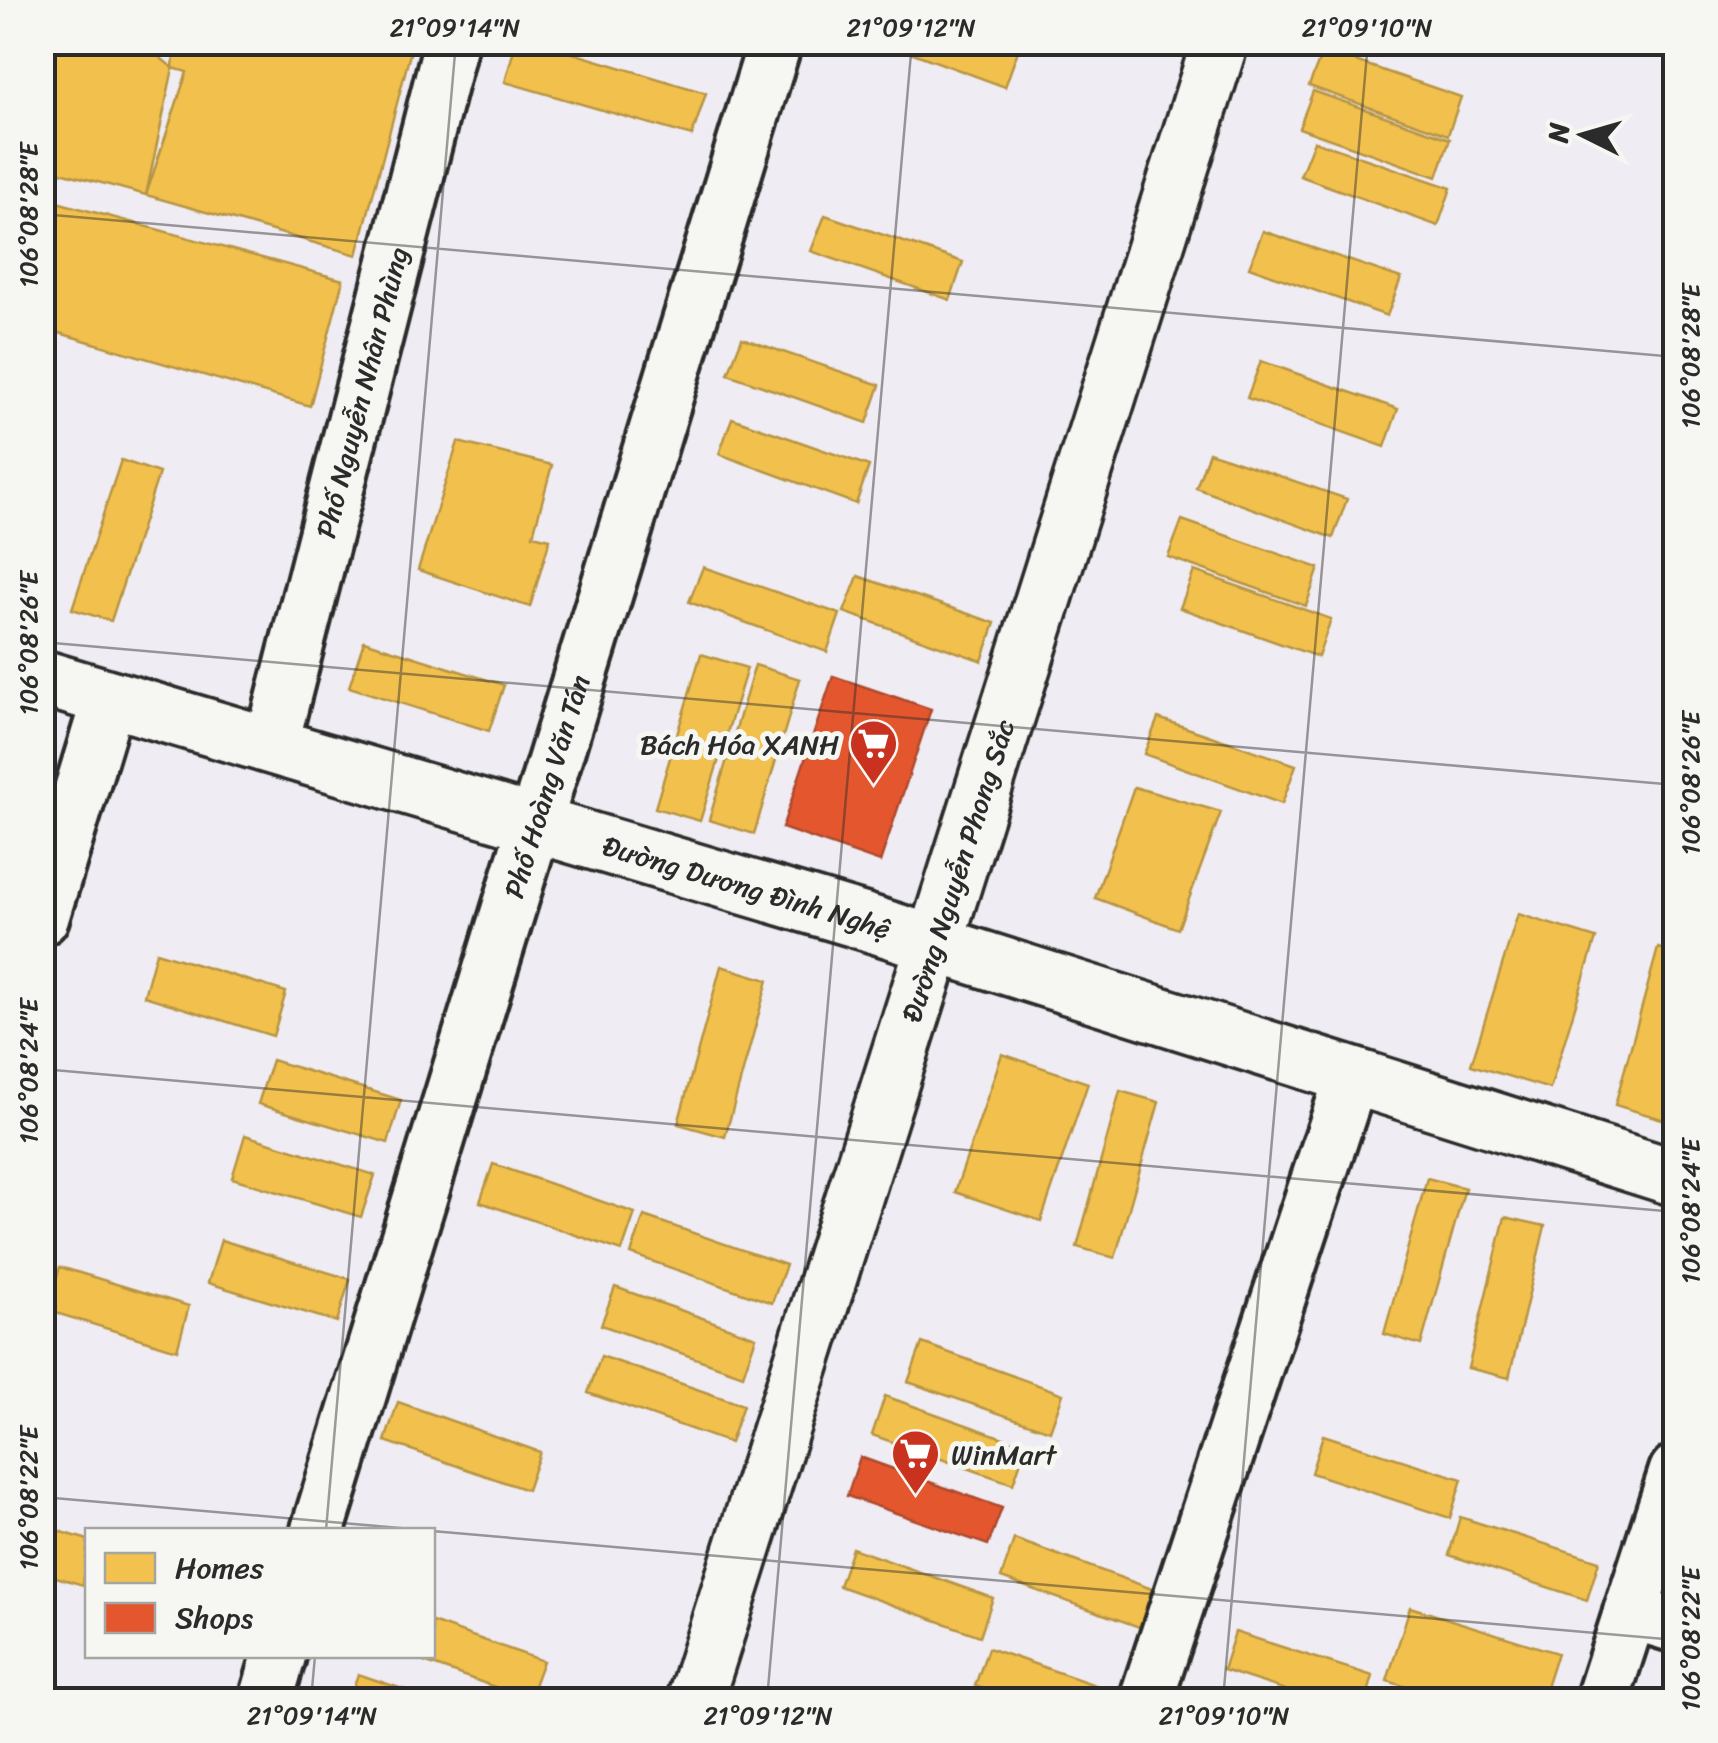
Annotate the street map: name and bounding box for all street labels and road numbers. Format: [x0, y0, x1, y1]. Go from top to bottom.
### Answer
street label: Phố Nguyễn Nhân Phùng [301, 241, 422, 543]
street label: Phố Hoàng Văn Tán [489, 668, 604, 904]
street label: Đường Nguyễn Phong Sắc [887, 713, 1029, 1028]
street label: Đường Dương Đình Nghệ [597, 821, 898, 953]

